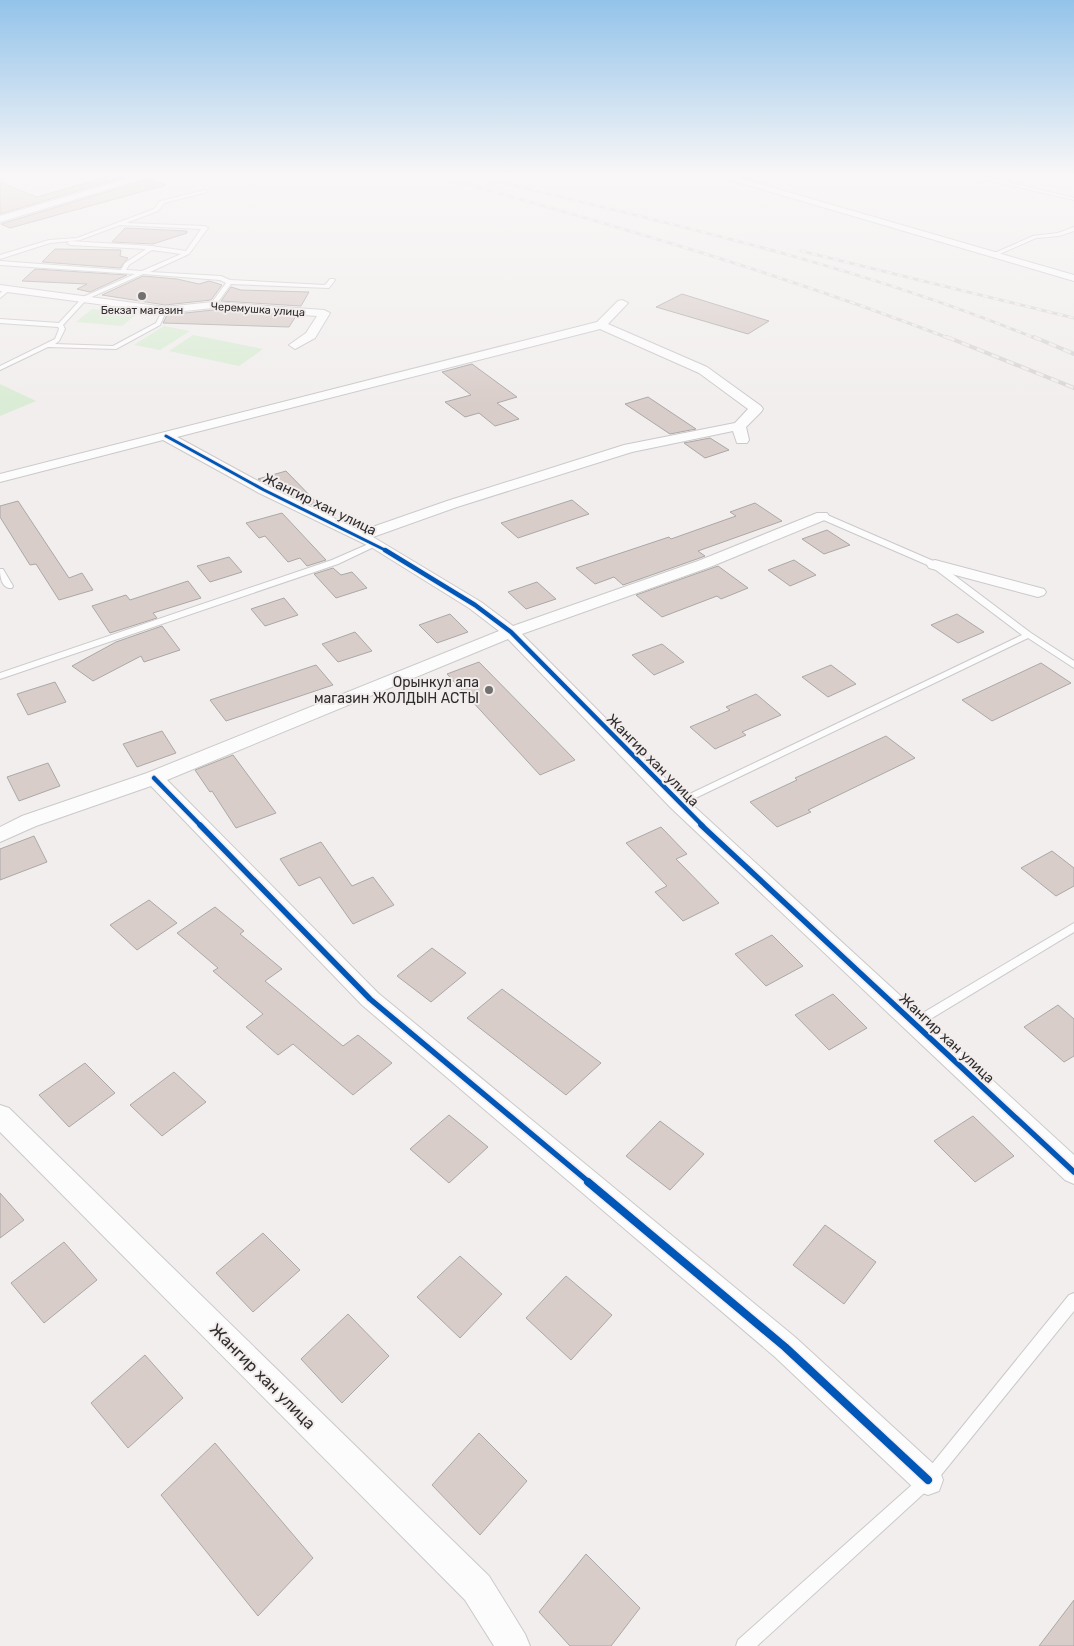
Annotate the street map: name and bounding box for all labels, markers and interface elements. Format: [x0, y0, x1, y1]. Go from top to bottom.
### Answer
marker: Бекзат магазин [136, 290, 148, 302]
street label: Черемушка улица [210, 300, 306, 319]
place label: Бекзат магазин [101, 304, 183, 317]
street label: Жангир хан улица [260, 470, 379, 539]
place label: Орынкул апа магазин ЖОЛДЫН АСТЫ [314, 674, 479, 707]
marker: Орынкул апа магазин ЖОЛДЫН АСТЫ [483, 684, 495, 696]
street label: Жангир хан улица [603, 711, 702, 810]
street label: Жангир хан улица [896, 990, 998, 1087]
street label: Жангир хан улица [206, 1320, 319, 1433]

